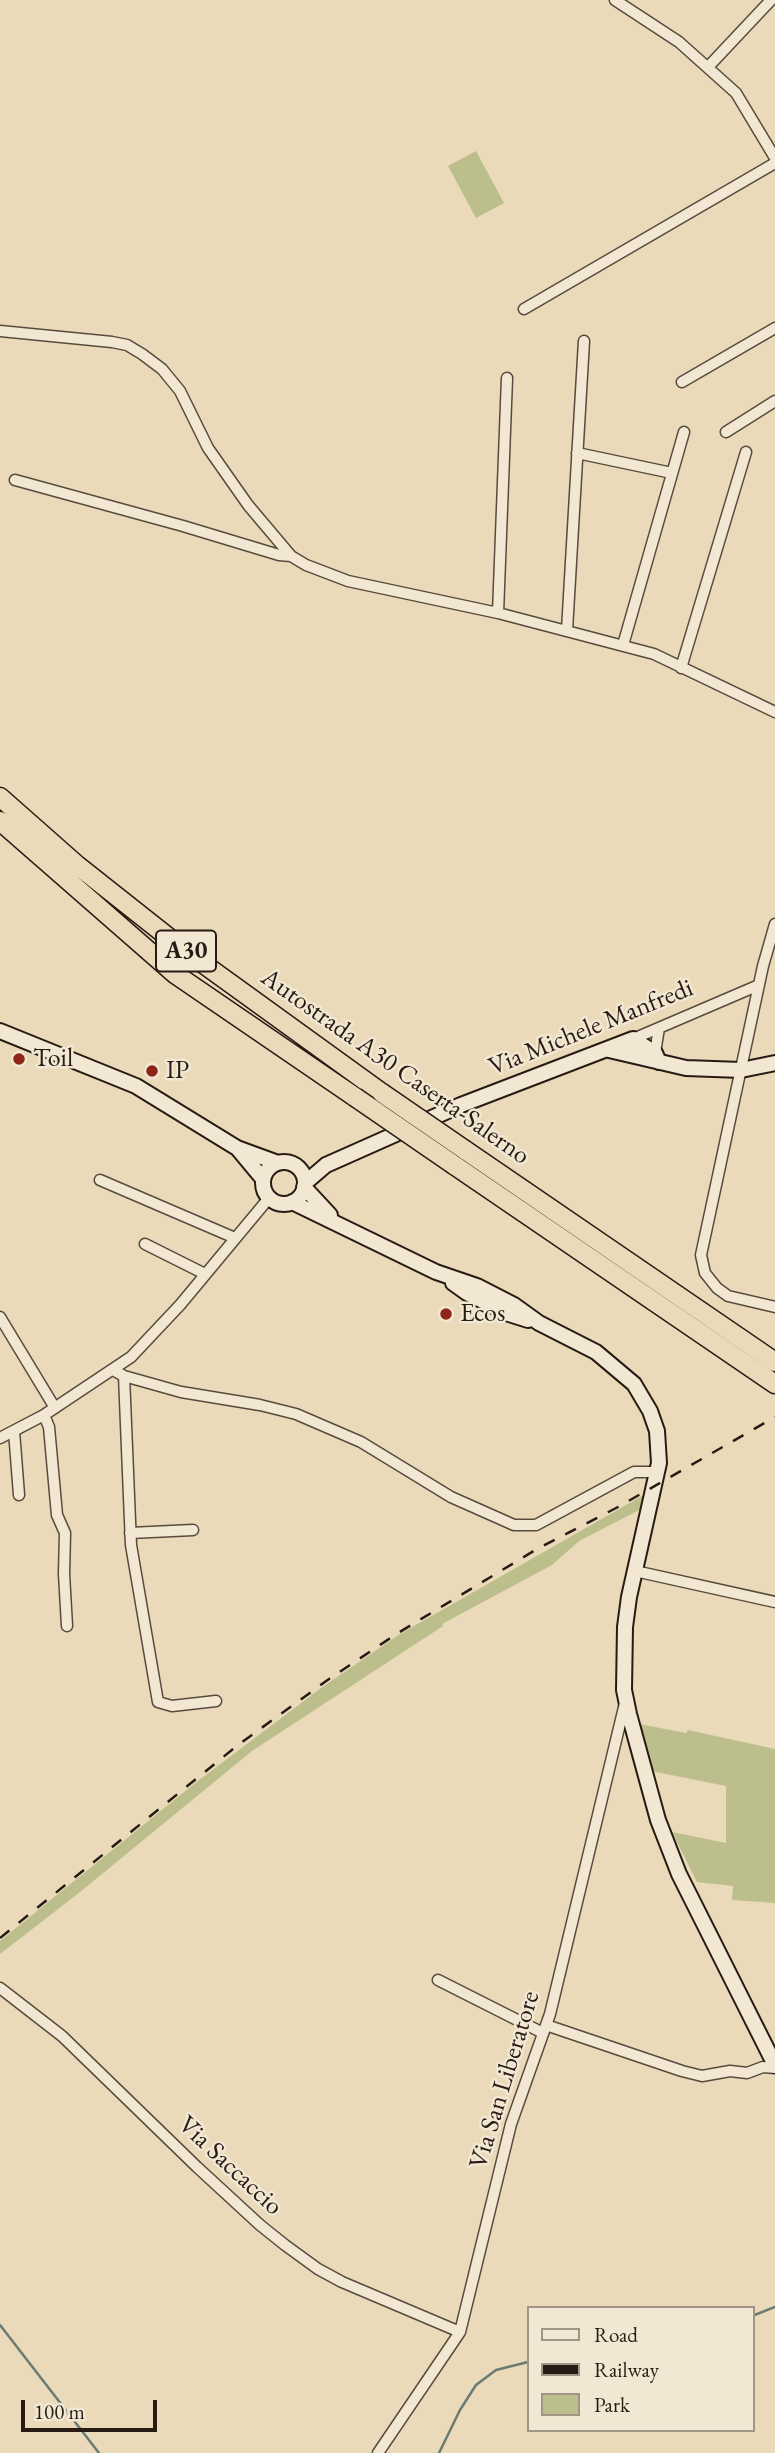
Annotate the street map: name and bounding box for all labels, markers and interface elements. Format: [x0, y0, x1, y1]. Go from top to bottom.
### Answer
road number: A30 [156, 931, 216, 972]
street label: Autostrada A30 Caserta-Salerno [255, 962, 535, 1172]
street label: Via Michele Manfredi [484, 973, 698, 1083]
place label: Toil [33, 1043, 73, 1075]
marker: Toil [11, 1051, 27, 1067]
place label: IP [166, 1055, 189, 1087]
marker: IP [144, 1063, 160, 1079]
place label: Ecos [460, 1298, 505, 1330]
marker: Ecos [438, 1306, 454, 1322]
street label: Via San Liberatore [463, 1987, 547, 2173]
street label: Via Saccaccio [171, 2110, 289, 2222]
legend [526, 2306, 754, 2432]
text: Road [594, 2321, 638, 2348]
text: Railway [594, 2356, 659, 2383]
scale bar [24, 2386, 161, 2430]
text: Park [594, 2391, 630, 2418]
text: 100 m [34, 2398, 85, 2425]

